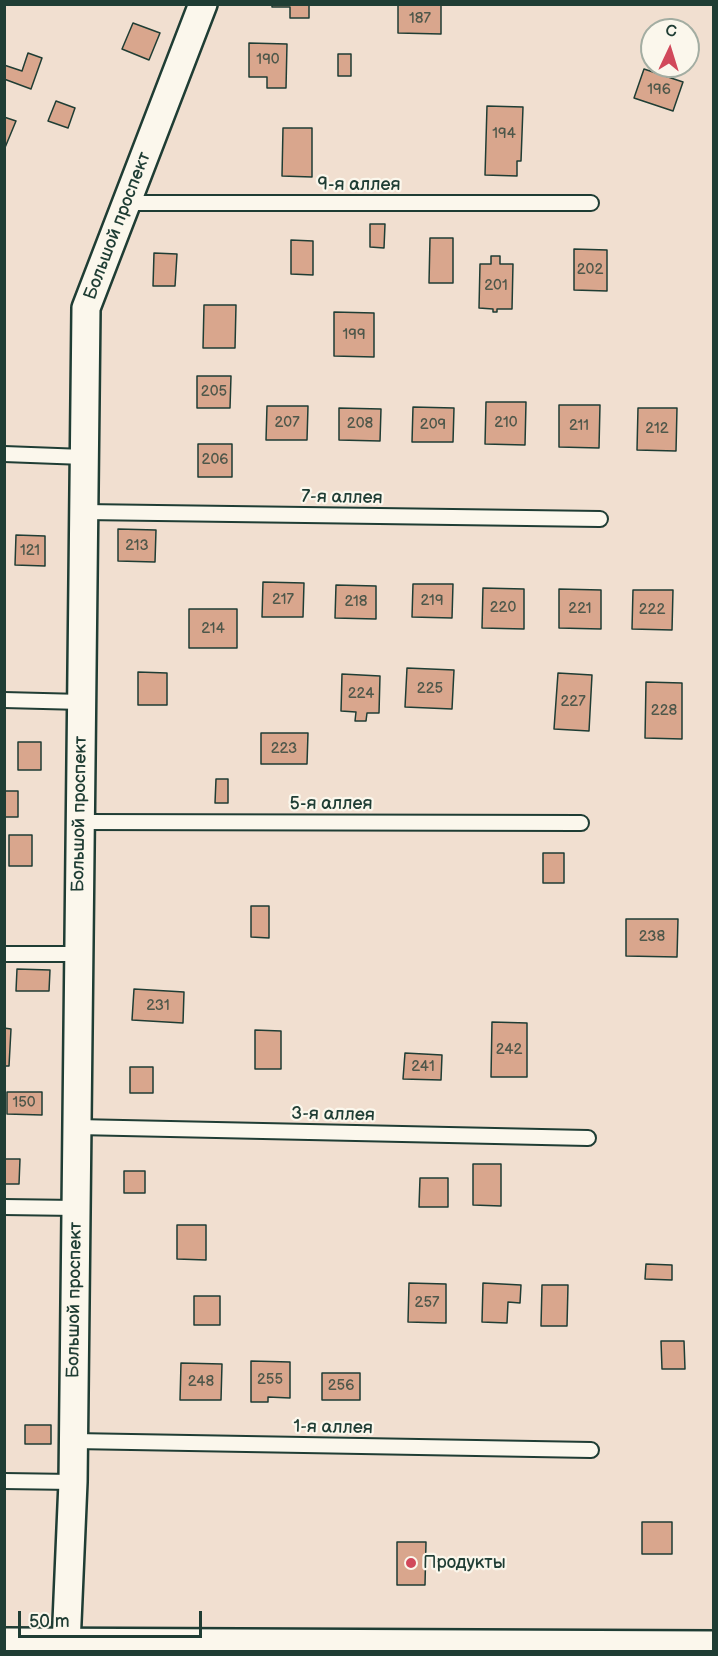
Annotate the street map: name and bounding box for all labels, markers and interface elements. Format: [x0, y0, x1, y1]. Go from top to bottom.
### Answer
house number: 187 [409, 10, 431, 28]
north arrow [640, 18, 700, 78]
text: С [665, 22, 677, 41]
house number: 190 [256, 51, 280, 69]
house number: 196 [647, 81, 671, 99]
house number: 194 [492, 125, 516, 143]
street label: Большой проспект [80, 149, 156, 303]
street label: 9-я аллея [318, 174, 400, 196]
house number: 202 [577, 261, 603, 279]
house number: 201 [484, 277, 508, 295]
house number: 199 [342, 326, 366, 344]
house number: 205 [201, 383, 227, 401]
house number: 207 [274, 414, 300, 432]
house number: 210 [494, 414, 518, 432]
house number: 208 [347, 415, 373, 433]
house number: 209 [420, 416, 446, 434]
house number: 211 [569, 417, 589, 435]
house number: 212 [645, 420, 669, 438]
house number: 206 [202, 451, 228, 469]
street label: 7-я аллея [301, 486, 383, 510]
house number: 213 [125, 537, 149, 555]
house number: 121 [20, 542, 40, 560]
house number: 217 [272, 591, 294, 609]
house number: 219 [420, 592, 444, 610]
house number: 218 [344, 593, 368, 611]
house number: 220 [490, 599, 516, 617]
house number: 221 [568, 600, 592, 618]
house number: 222 [639, 601, 665, 619]
house number: 214 [201, 620, 225, 638]
house number: 225 [417, 680, 443, 698]
house number: 224 [348, 685, 374, 703]
house number: 227 [560, 693, 586, 711]
house number: 228 [651, 702, 677, 720]
street label: Большой проспект [68, 736, 92, 892]
house number: 223 [271, 740, 297, 758]
street label: 5-я аллея [290, 793, 372, 815]
house number: 238 [639, 928, 665, 946]
house number: 231 [146, 997, 170, 1015]
house number: 242 [496, 1041, 522, 1059]
house number: 241 [411, 1058, 435, 1076]
house number: 150 [12, 1094, 36, 1112]
street label: 3-я аллея [291, 1103, 375, 1127]
street label: Большой проспект [63, 1222, 87, 1378]
house number: 257 [415, 1294, 439, 1312]
house number: 255 [257, 1371, 283, 1389]
house number: 248 [188, 1373, 214, 1391]
house number: 256 [328, 1377, 354, 1395]
street label: 1-я аллея [293, 1417, 373, 1439]
place label: Продукты [423, 1552, 506, 1574]
marker: Продукты [404, 1556, 418, 1570]
scale bar [21, 1599, 206, 1637]
text: 50 m [29, 1611, 70, 1632]

